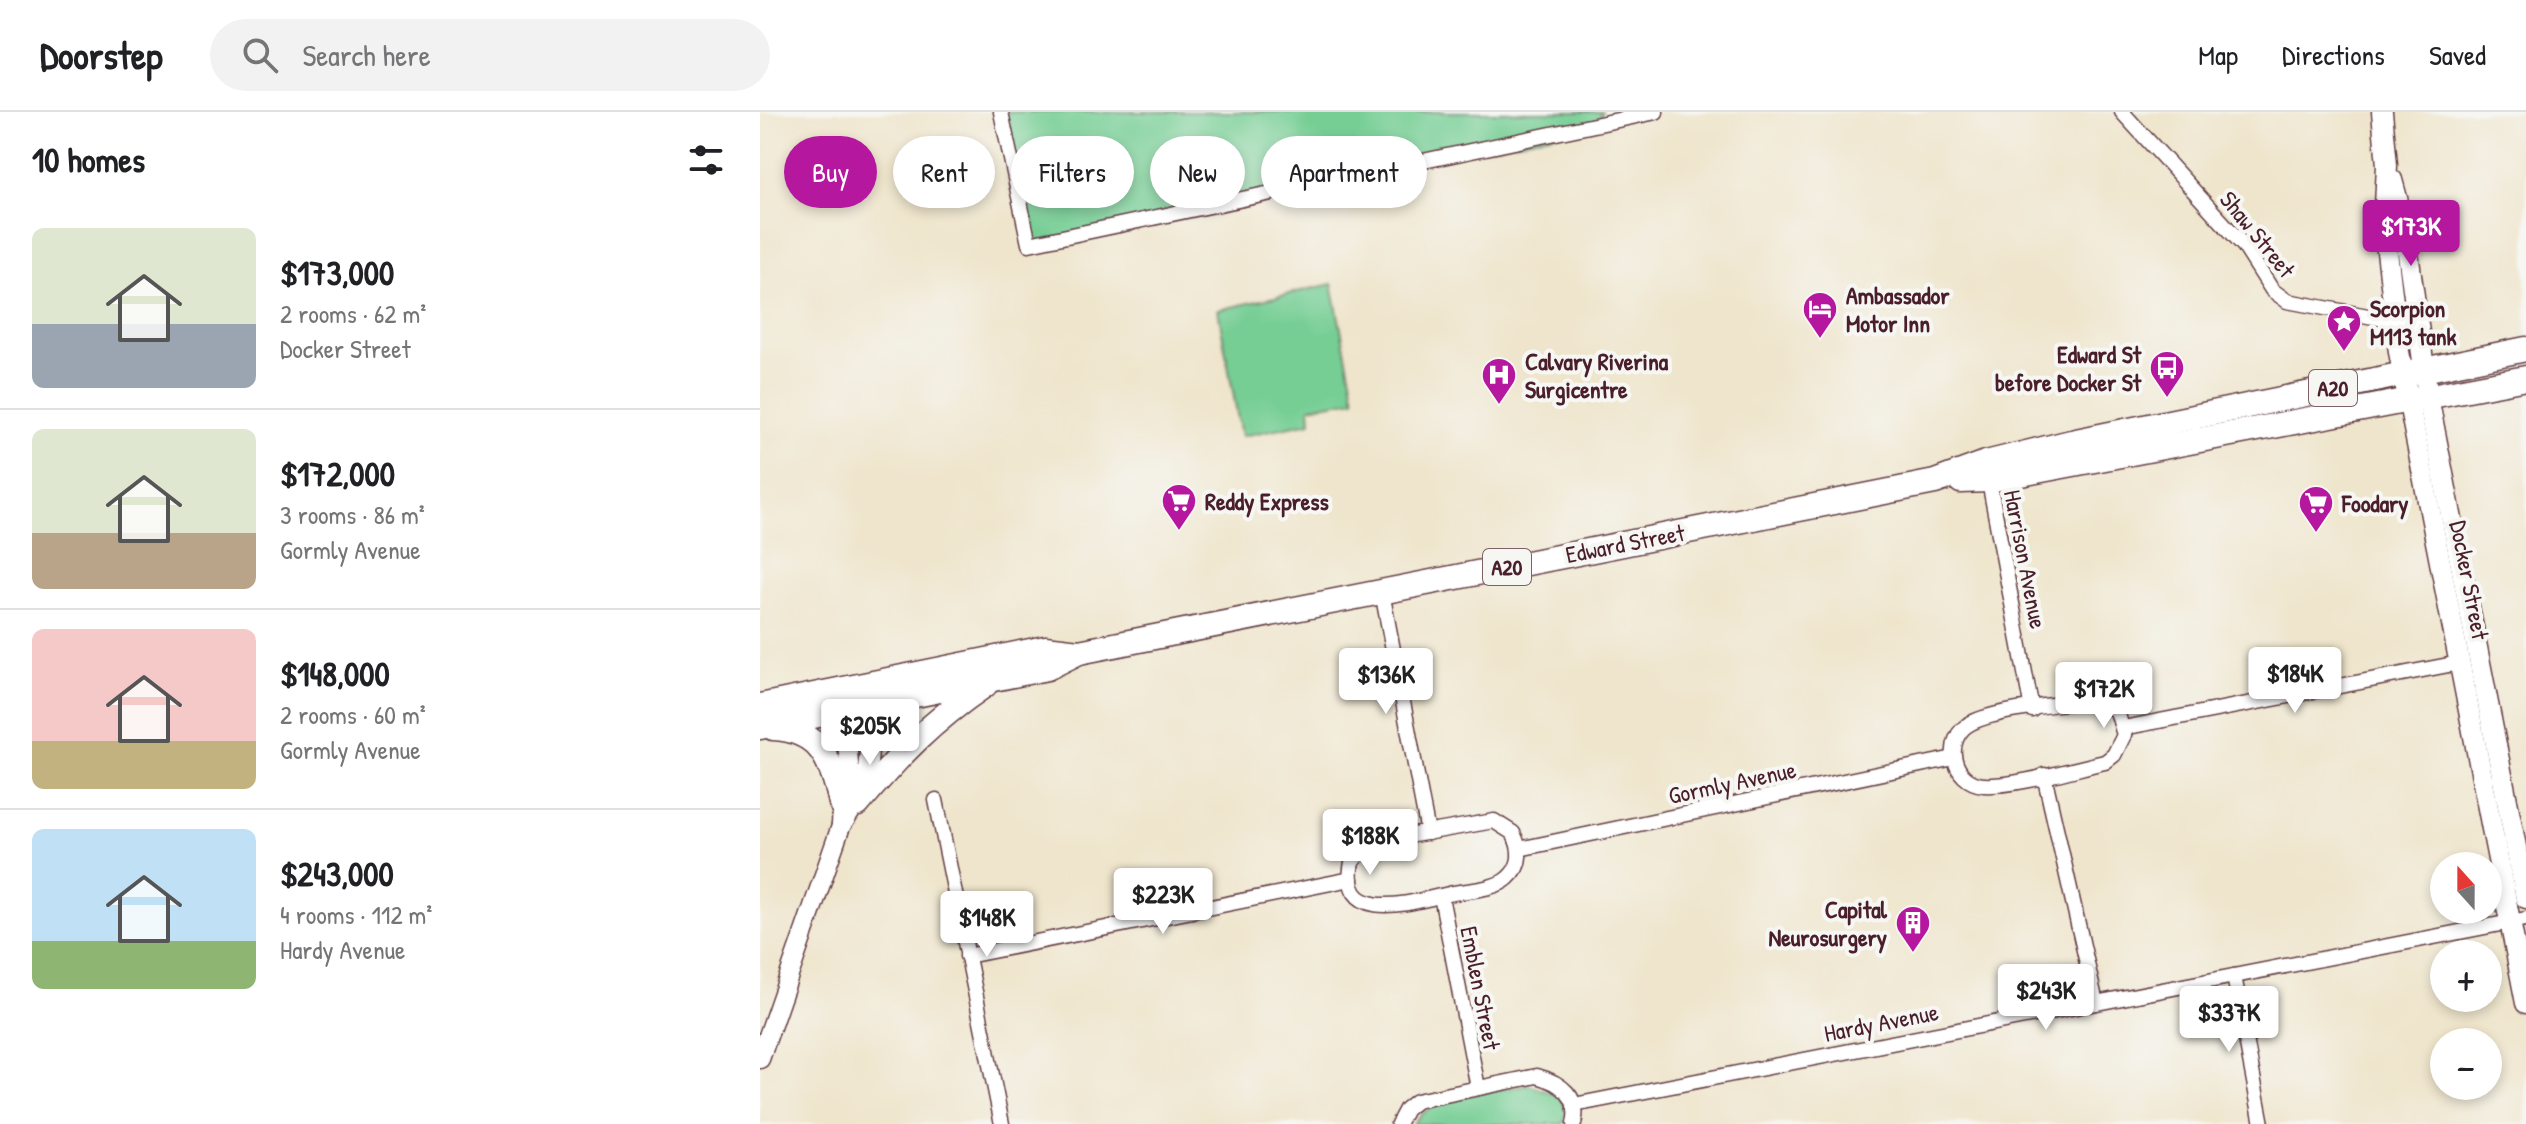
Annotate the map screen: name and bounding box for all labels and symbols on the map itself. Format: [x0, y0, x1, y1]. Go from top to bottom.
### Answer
street label: Shaw Street [2213, 184, 2303, 285]
pin: $173K [2355, 200, 2467, 268]
place label: Ambassador Motor Inn [1846, 279, 1950, 339]
hotel icon: Ambassador Motor Inn [1801, 290, 1839, 340]
place label: Scorpion M113 tank [2370, 292, 2456, 352]
place icon: Scorpion M113 tank [2325, 303, 2363, 353]
place label: Edward St before Docker St [1995, 338, 2142, 398]
place label: Calvary Riverina Surgicentre [1525, 345, 1669, 406]
bus stop icon: Edward St before Docker St [2148, 349, 2186, 399]
hospital icon: Calvary Riverina Surgicentre [1480, 356, 1518, 406]
road number: A20 [2309, 370, 2357, 406]
supermarket icon: Reddy Express [1160, 482, 1198, 532]
supermarket icon: Foodary [2297, 484, 2335, 534]
place label: Reddy Express [1205, 485, 1329, 518]
street label: Harrison Avenue [1997, 487, 2055, 632]
place label: Foodary [2341, 487, 2409, 520]
street label: Edward Street [1563, 516, 1688, 570]
street label: Docker Street [2443, 518, 2497, 643]
road number: A20 [1483, 549, 1531, 585]
pin: $184K [2239, 647, 2351, 715]
pin: $136K [1330, 648, 1442, 716]
pin: $172K [2048, 662, 2160, 730]
pin: $205K [814, 699, 926, 767]
street label: Gormly Avenue [1665, 753, 1799, 811]
pin: $188K [1314, 809, 1426, 877]
north arrow [2430, 852, 2502, 924]
pin: $223K [1107, 868, 1219, 936]
pin: $148K [931, 891, 1043, 959]
place label: Capital Neurosurgery [1768, 893, 1888, 954]
building icon: Capital Neurosurgery [1894, 904, 1932, 954]
street label: Emblen Street [1453, 924, 1509, 1053]
pin: $243K [1990, 964, 2102, 1032]
pin: $337K [2173, 986, 2285, 1054]
street label: Hardy Avenue [1821, 995, 1941, 1049]

